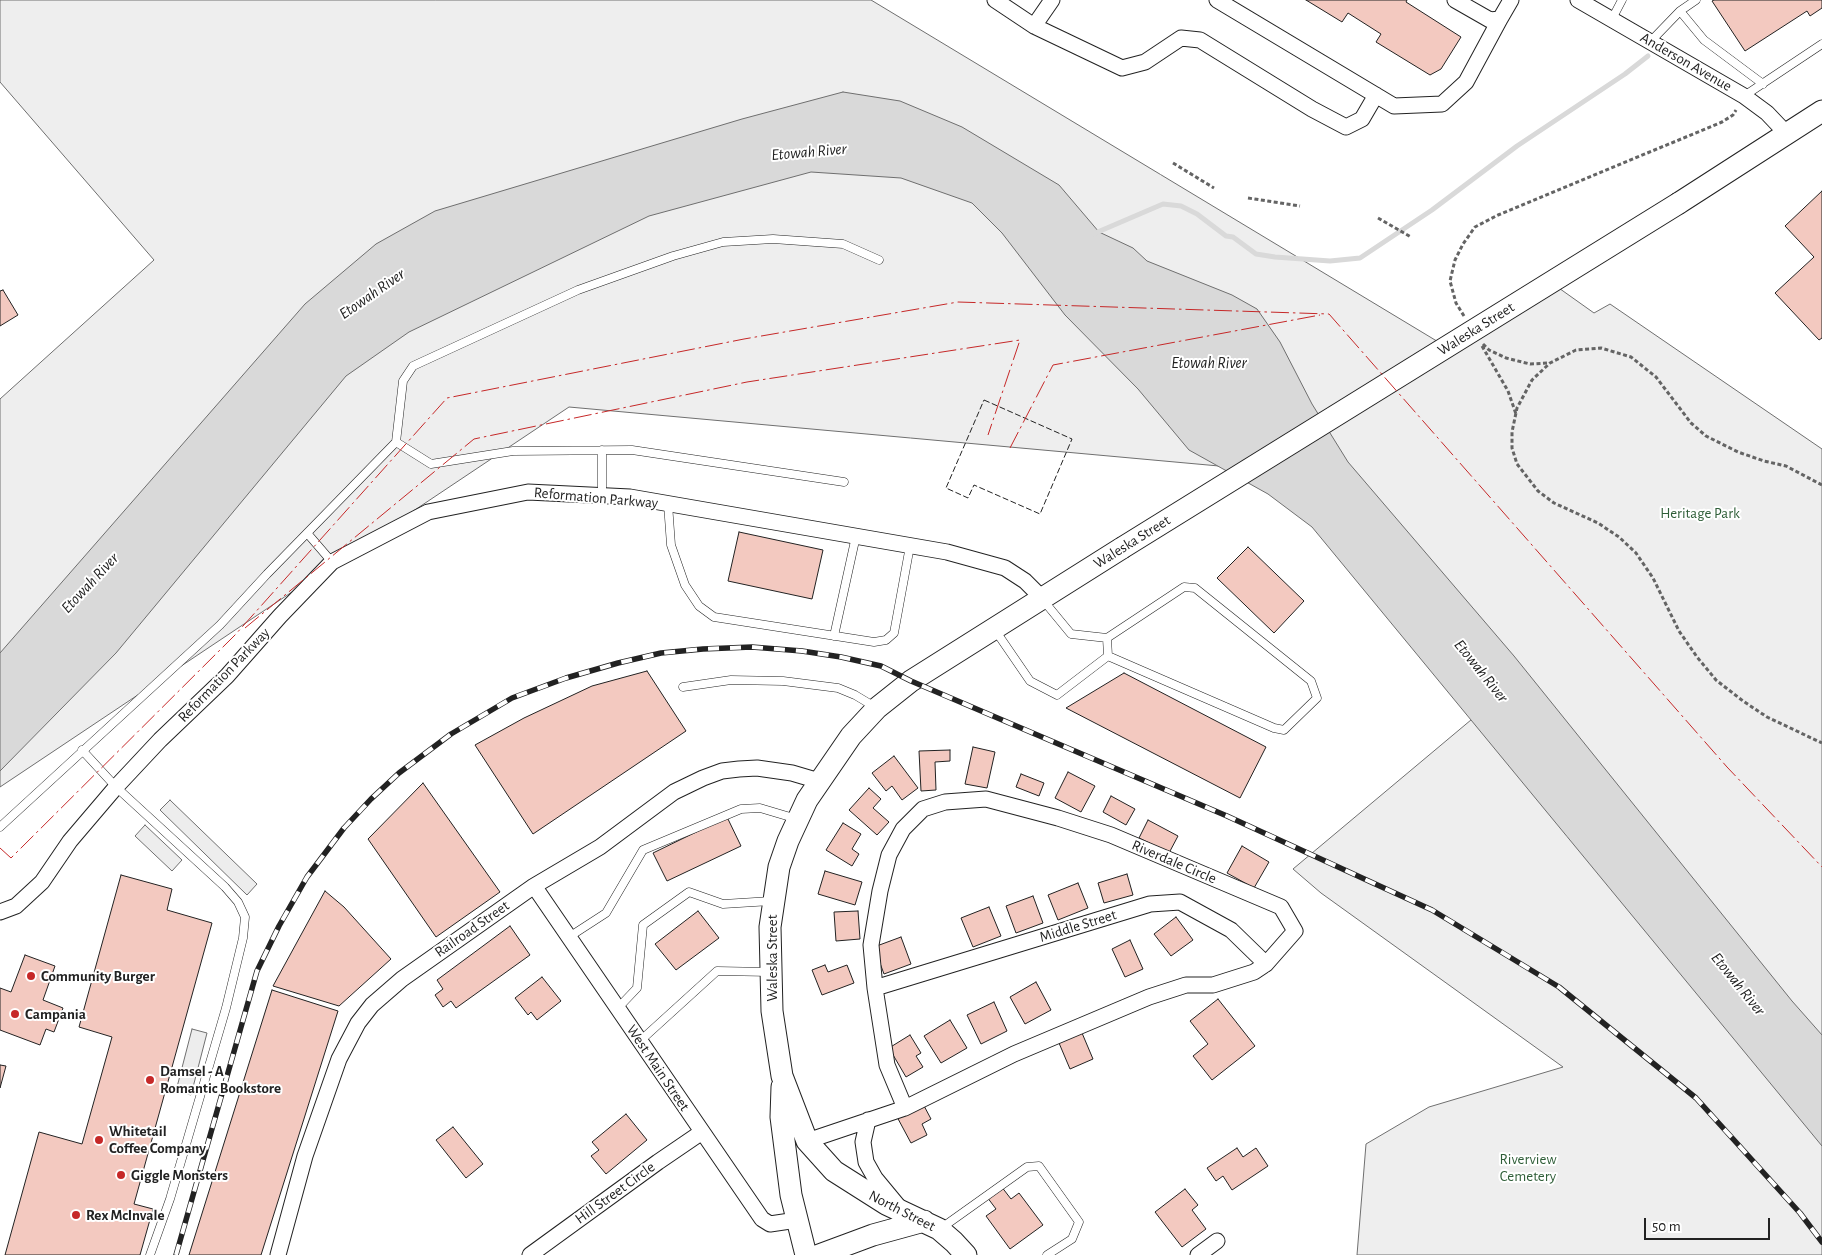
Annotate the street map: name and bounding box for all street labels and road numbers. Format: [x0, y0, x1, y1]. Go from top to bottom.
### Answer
street label: Anderson Avenue [1637, 29, 1735, 95]
street label: Waleska Street [1434, 298, 1518, 360]
street label: Reformation Parkway [533, 484, 659, 512]
street label: Waleska Street [1090, 511, 1174, 573]
street label: Reformation Parkway [174, 624, 274, 726]
street label: Riverdale Circle [1129, 836, 1219, 888]
street label: Railroad Street [431, 897, 513, 961]
street label: Middle Street [1037, 906, 1119, 946]
street label: Waleska Street [763, 915, 781, 1001]
street label: West Main Street [623, 1021, 693, 1115]
street label: Hill Street Circle [572, 1158, 658, 1228]
street label: North Street [866, 1187, 938, 1235]

